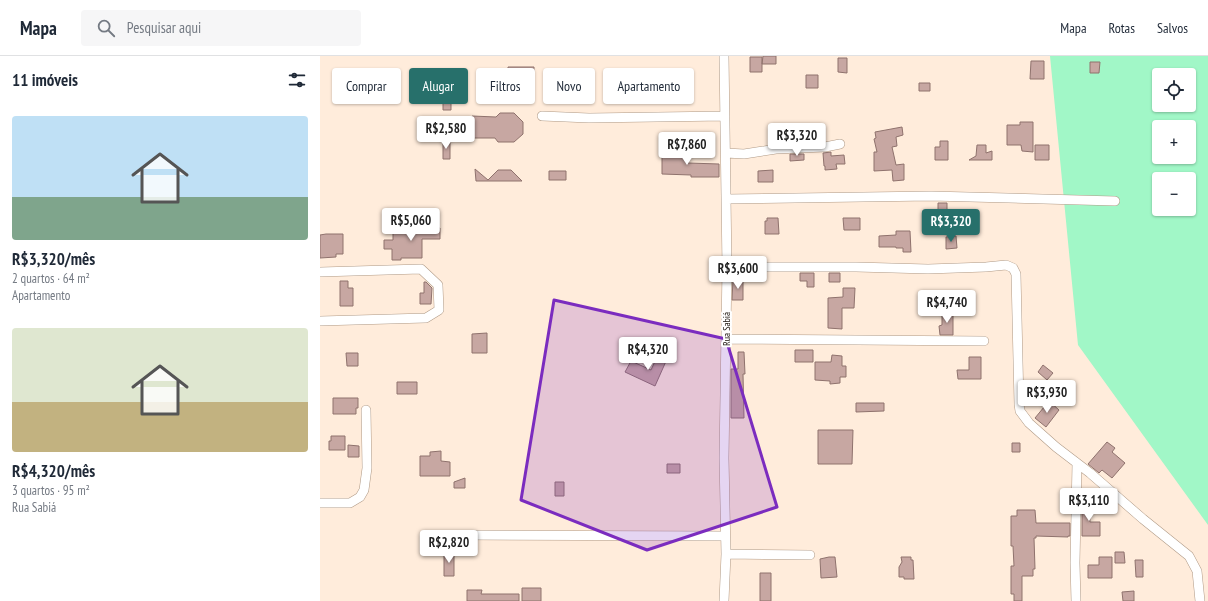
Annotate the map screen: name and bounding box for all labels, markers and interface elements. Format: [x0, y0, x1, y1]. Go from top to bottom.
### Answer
search box [81, 10, 361, 46]
text: Mapa [20, 16, 57, 40]
icon: search [95, 17, 117, 39]
text: Pesquisar aqui [127, 18, 201, 37]
text: Mapa [1060, 19, 1087, 37]
text: Rotas [1109, 19, 1135, 37]
text: Salvos [1157, 19, 1188, 37]
chip: Comprar [332, 68, 401, 104]
chip: Alugar [409, 68, 468, 104]
chip: Filtros [476, 68, 535, 104]
chip: Novo [543, 68, 595, 104]
chip: Apartamento [603, 68, 694, 104]
map controls [1152, 68, 1196, 216]
button: locate [1152, 68, 1196, 112]
text: 11 imóveis [12, 69, 78, 91]
icon: filters [286, 69, 308, 91]
pin: R$2,580 [409, 116, 483, 150]
text: R$2,580 [426, 120, 466, 137]
button: + [1152, 120, 1196, 164]
pin: R$3,320 [760, 123, 834, 157]
text: R$3,320 [777, 127, 817, 144]
pin: R$7,860 [650, 132, 724, 166]
text: R$7,860 [667, 136, 707, 153]
icon: home [124, 142, 196, 214]
button: − [1152, 172, 1196, 216]
pin: R$5,060 [374, 208, 448, 242]
pin: R$3,320 [914, 209, 988, 243]
text: R$5,060 [391, 212, 431, 229]
text: R$3,320 [931, 213, 971, 230]
text: R$3,320/mês [12, 248, 95, 270]
pin: R$3,600 [701, 256, 775, 290]
text: R$3,600 [718, 260, 758, 277]
text: 2 quartos · 64 m² [12, 270, 90, 287]
text: Apartamento [12, 287, 70, 304]
pin: R$4,740 [910, 290, 984, 324]
text: R$4,740 [927, 294, 967, 311]
street label: Rua Sabiá [720, 312, 733, 346]
pin: R$4,320 [611, 337, 685, 371]
text: R$4,320 [628, 341, 668, 358]
icon: home [124, 354, 196, 426]
pin: R$3,930 [1010, 380, 1084, 414]
text: R$3,930 [1027, 384, 1067, 401]
text: R$4,320/mês [12, 460, 95, 482]
text: 3 quartos · 95 m² [12, 482, 90, 499]
pin: R$3,110 [1052, 488, 1126, 522]
text: R$3,110 [1069, 492, 1109, 509]
text: Rua Sabiá [12, 499, 56, 516]
pin: R$2,820 [412, 530, 486, 564]
text: R$2,820 [429, 534, 469, 551]

